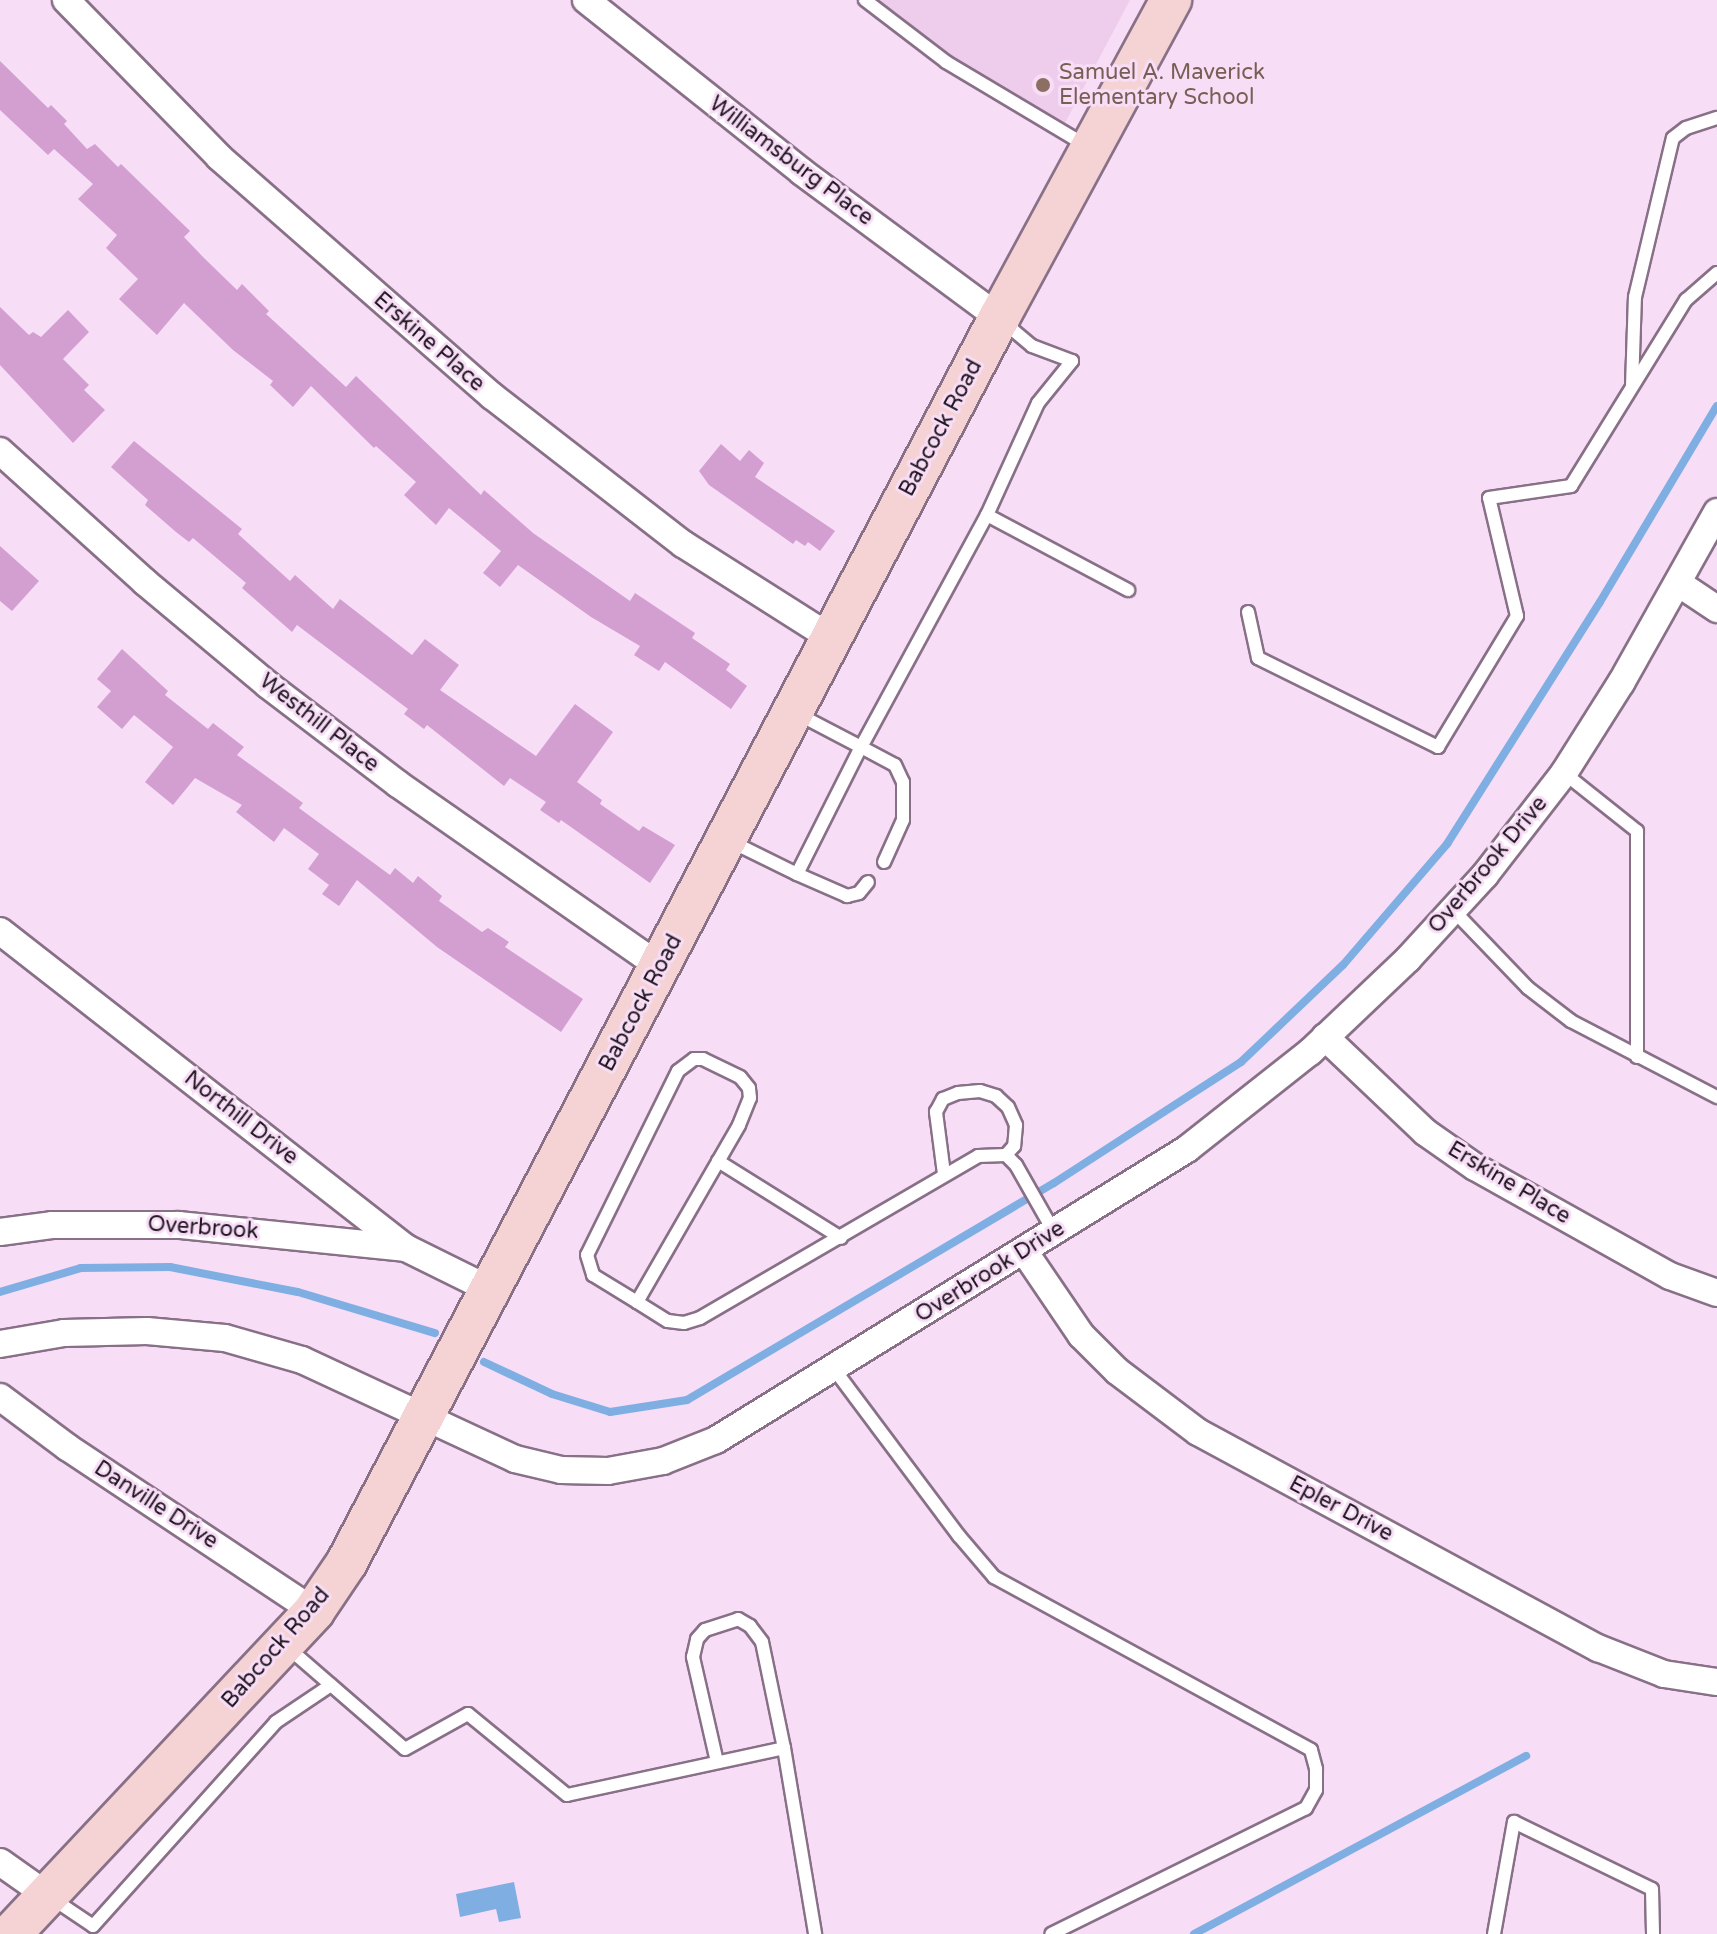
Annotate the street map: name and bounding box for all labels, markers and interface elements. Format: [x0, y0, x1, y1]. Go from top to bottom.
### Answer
place label: Samuel A. Maverick Elementary School [1059, 59, 1265, 110]
marker: Samuel A. Maverick Elementary School [1034, 76, 1052, 94]
street label: Williamsburg Place [704, 91, 878, 231]
street label: Erskine Place [368, 287, 490, 397]
street label: Babcock Road [894, 355, 988, 501]
street label: Westhill Place [254, 668, 384, 778]
street label: Overbrook Drive [1423, 791, 1553, 939]
street label: Babcock Road [594, 930, 688, 1076]
street label: Northill Drive [179, 1065, 303, 1171]
street label: Erskine Place [1443, 1136, 1575, 1230]
street label: Overbrook [147, 1211, 259, 1245]
street label: Overbrook Drive [911, 1216, 1069, 1328]
street label: Danville Drive [89, 1455, 223, 1555]
street label: Epler Drive [1284, 1471, 1398, 1547]
street label: Babcock Road [216, 1582, 336, 1714]

